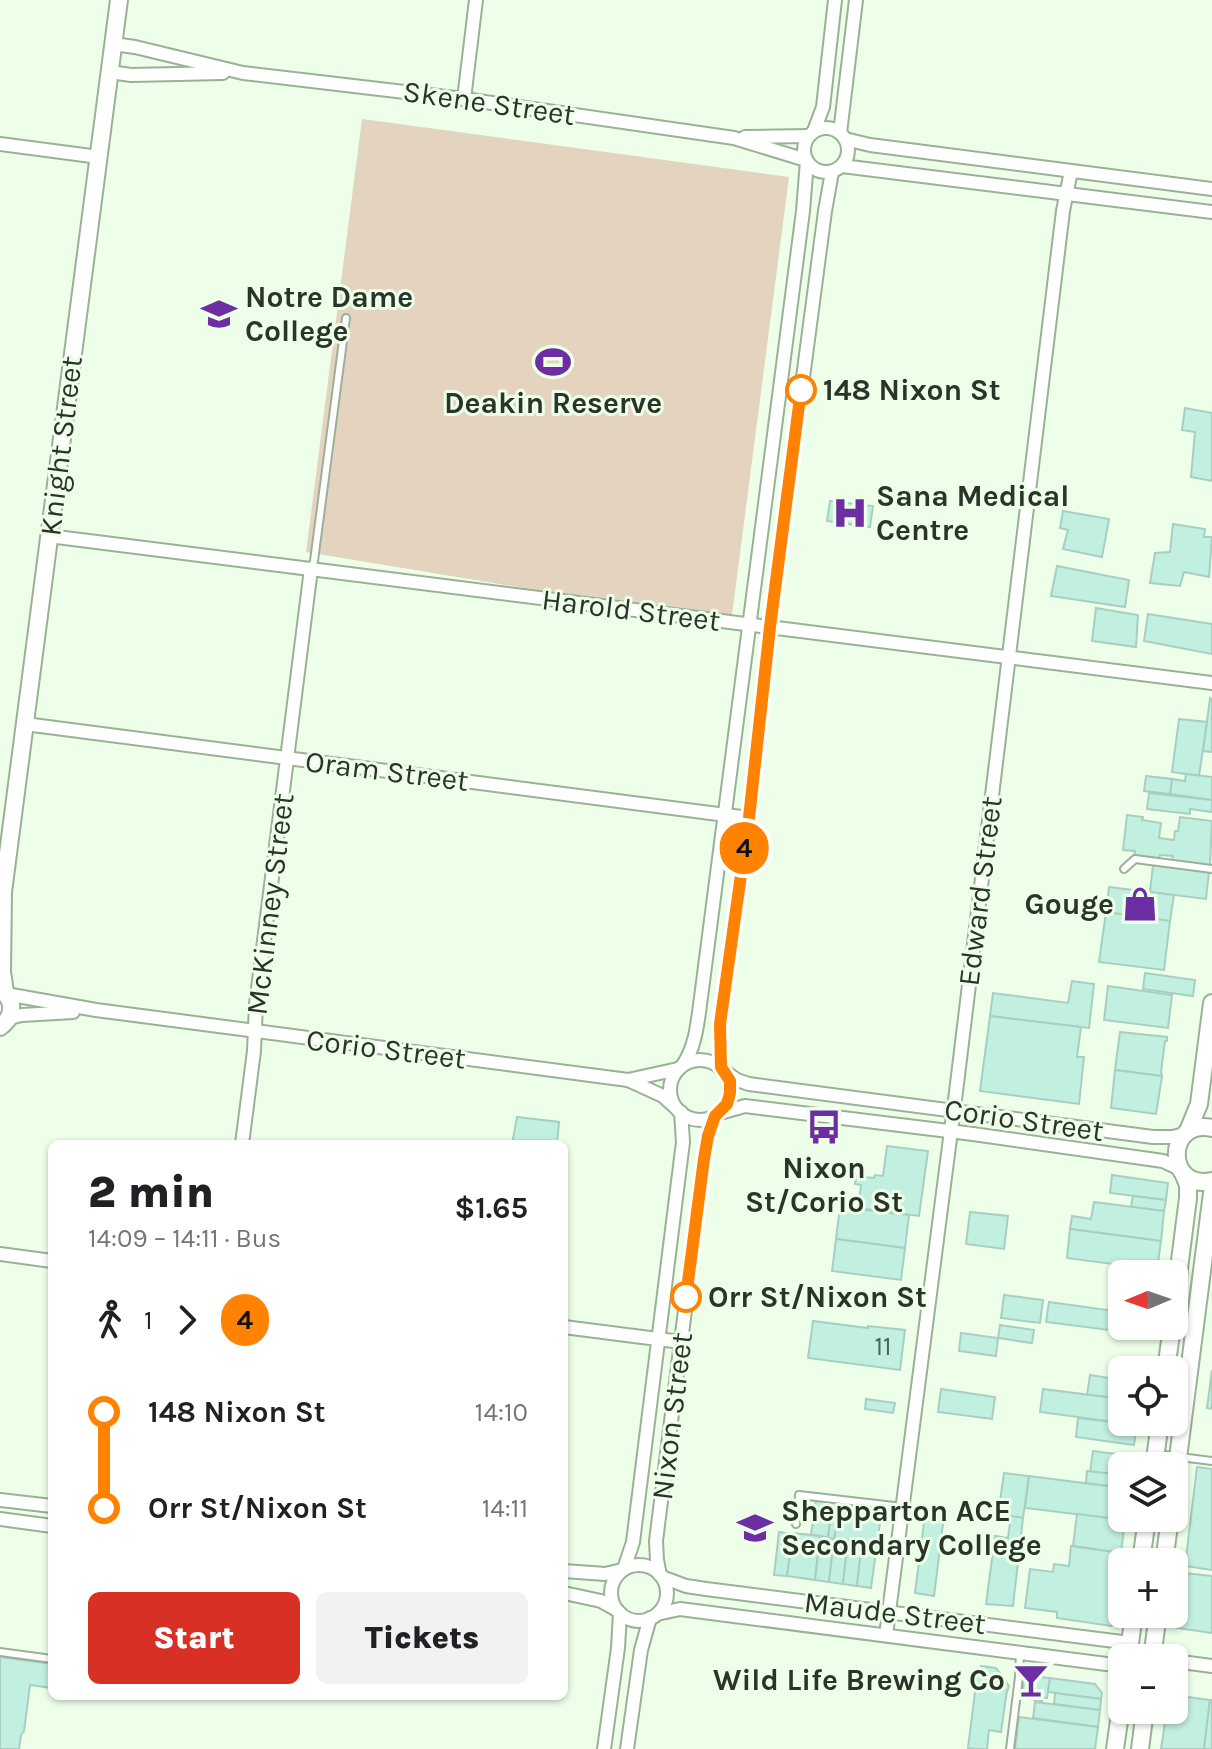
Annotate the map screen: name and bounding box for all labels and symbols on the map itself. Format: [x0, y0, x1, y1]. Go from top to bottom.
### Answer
street label: Skene Street [401, 73, 577, 133]
place label: Notre Dame College [245, 279, 413, 349]
school or university icon: Notre Dame College [200, 295, 238, 333]
sports icon: Deakin Reserve [534, 343, 572, 381]
street label: Knight Street [32, 354, 90, 538]
place label: 148 Nixon St [823, 372, 1001, 408]
marker: 148 Nixon St [786, 375, 816, 405]
place label: Deakin Reserve [444, 385, 662, 421]
place label: Sana Medical Centre [876, 478, 1069, 548]
hospital icon: Sana Medical Centre [831, 494, 869, 532]
street label: Harold Street [540, 581, 722, 639]
street label: Oram Street [303, 743, 471, 799]
street label: McKinney Street [239, 791, 301, 1017]
street label: Edward Street [950, 794, 1010, 988]
line badge: 4 [718, 822, 770, 874]
shop icon: Gouge [1121, 885, 1159, 923]
place label: Gouge [1025, 886, 1114, 922]
street label: Corio Street [304, 1021, 468, 1077]
street label: Corio Street [942, 1091, 1106, 1149]
bus stop icon: Nixon St/Corio St [805, 1108, 843, 1146]
place label: Nixon St/Corio St [745, 1150, 903, 1220]
north arrow [1108, 1260, 1188, 1340]
place label: Orr St/Nixon St [708, 1279, 927, 1315]
marker: Orr St/Nixon St [671, 1282, 701, 1312]
street label: Nixon Street [644, 1330, 700, 1502]
house number: 11 [874, 1331, 892, 1362]
place label: Shepparton ACE Secondary College [781, 1493, 1042, 1563]
school or university icon: Shepparton ACE Secondary College [736, 1509, 774, 1547]
street label: Maude Street [802, 1584, 988, 1642]
bar icon: Wild Life Brewing Co [1012, 1661, 1050, 1699]
place label: Wild Life Brewing Co [713, 1662, 1005, 1698]

